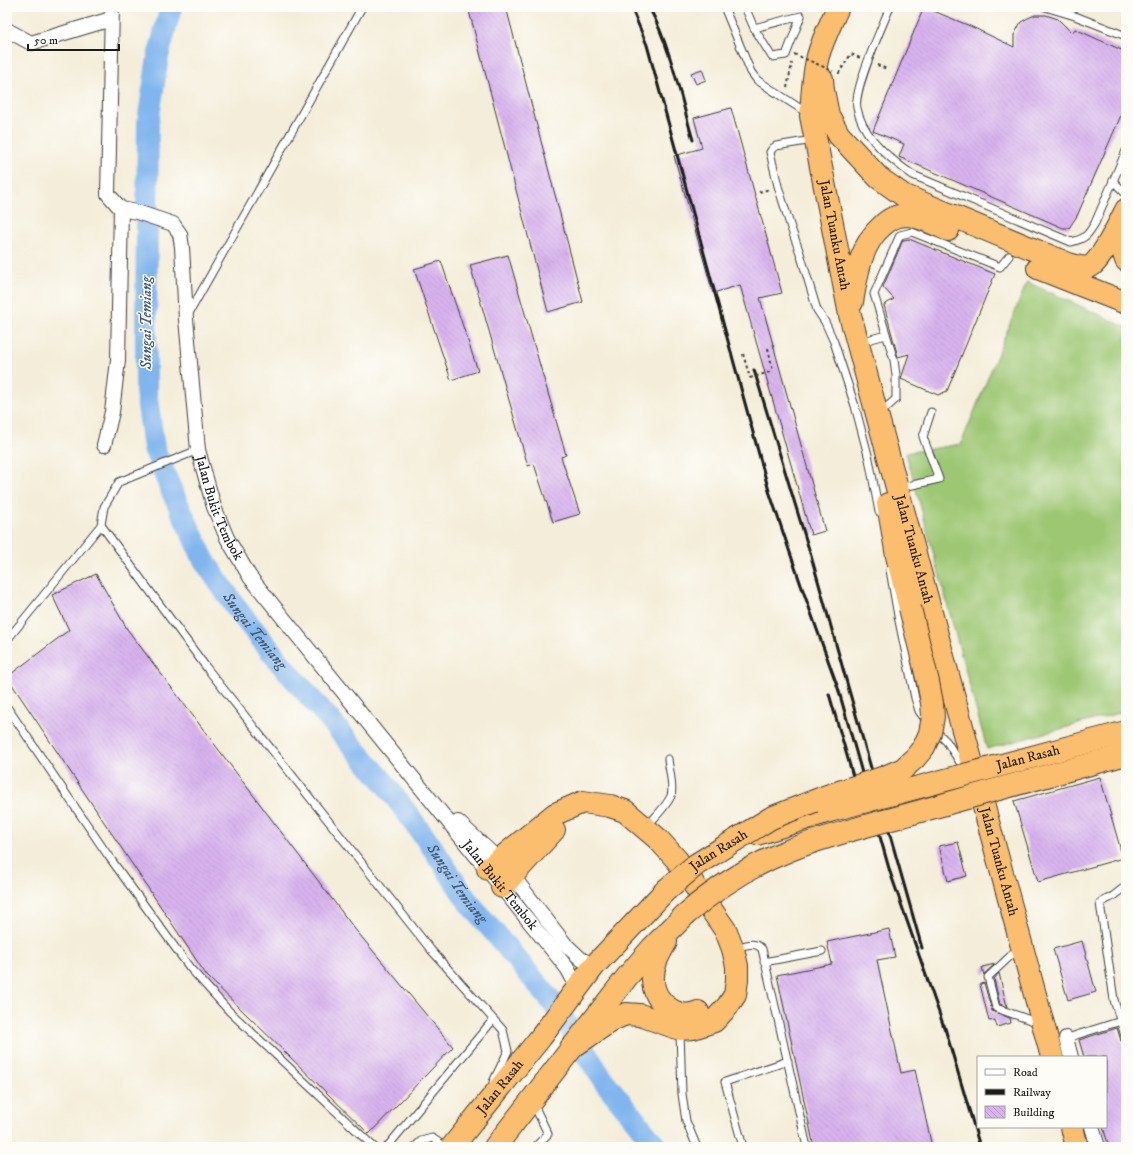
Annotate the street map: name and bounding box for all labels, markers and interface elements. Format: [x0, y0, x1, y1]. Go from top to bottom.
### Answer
scale bar [28, 26, 119, 52]
text: 50 m [34, 33, 58, 48]
street label: Jalan Tuanku Antah [814, 177, 854, 293]
water label: Sungai Temiang [137, 275, 156, 371]
street label: Jalan Bukit Tembok [190, 452, 247, 564]
street label: Jalan Tuanku Antah [890, 491, 937, 606]
water label: Sungai Temiang [218, 588, 292, 675]
street label: Jalan Rasah [992, 741, 1062, 776]
street label: Jalan Tuanku Antah [975, 804, 1022, 919]
street label: Jalan Rasah [684, 825, 752, 877]
street label: Jalan Bukit Tembok [457, 835, 542, 934]
water label: Sungai Temiang [422, 839, 493, 929]
street label: Jalan Rasah [472, 1056, 528, 1120]
legend [977, 1056, 1107, 1128]
text: Road [1013, 1065, 1038, 1080]
text: Railway [1013, 1085, 1051, 1100]
text: Building [1013, 1105, 1054, 1120]

